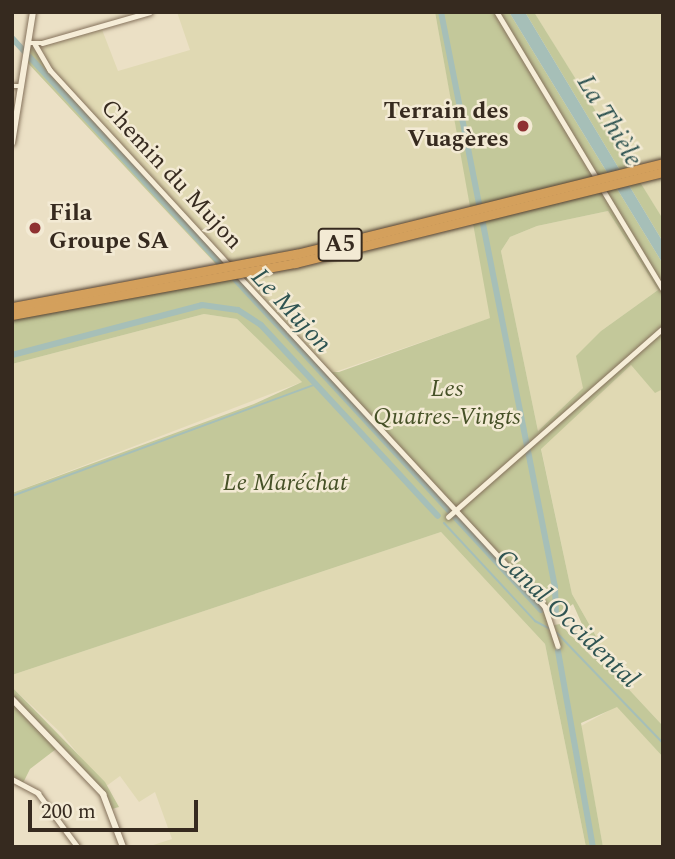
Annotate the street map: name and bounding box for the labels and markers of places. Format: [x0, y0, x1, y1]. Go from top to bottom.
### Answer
place label: Terrain des Vuagères [384, 98, 509, 154]
marker: Terrain des Vuagères [515, 118, 531, 134]
place label: Fila Groupe SA [49, 200, 169, 256]
marker: Fila Groupe SA [27, 220, 43, 236]

